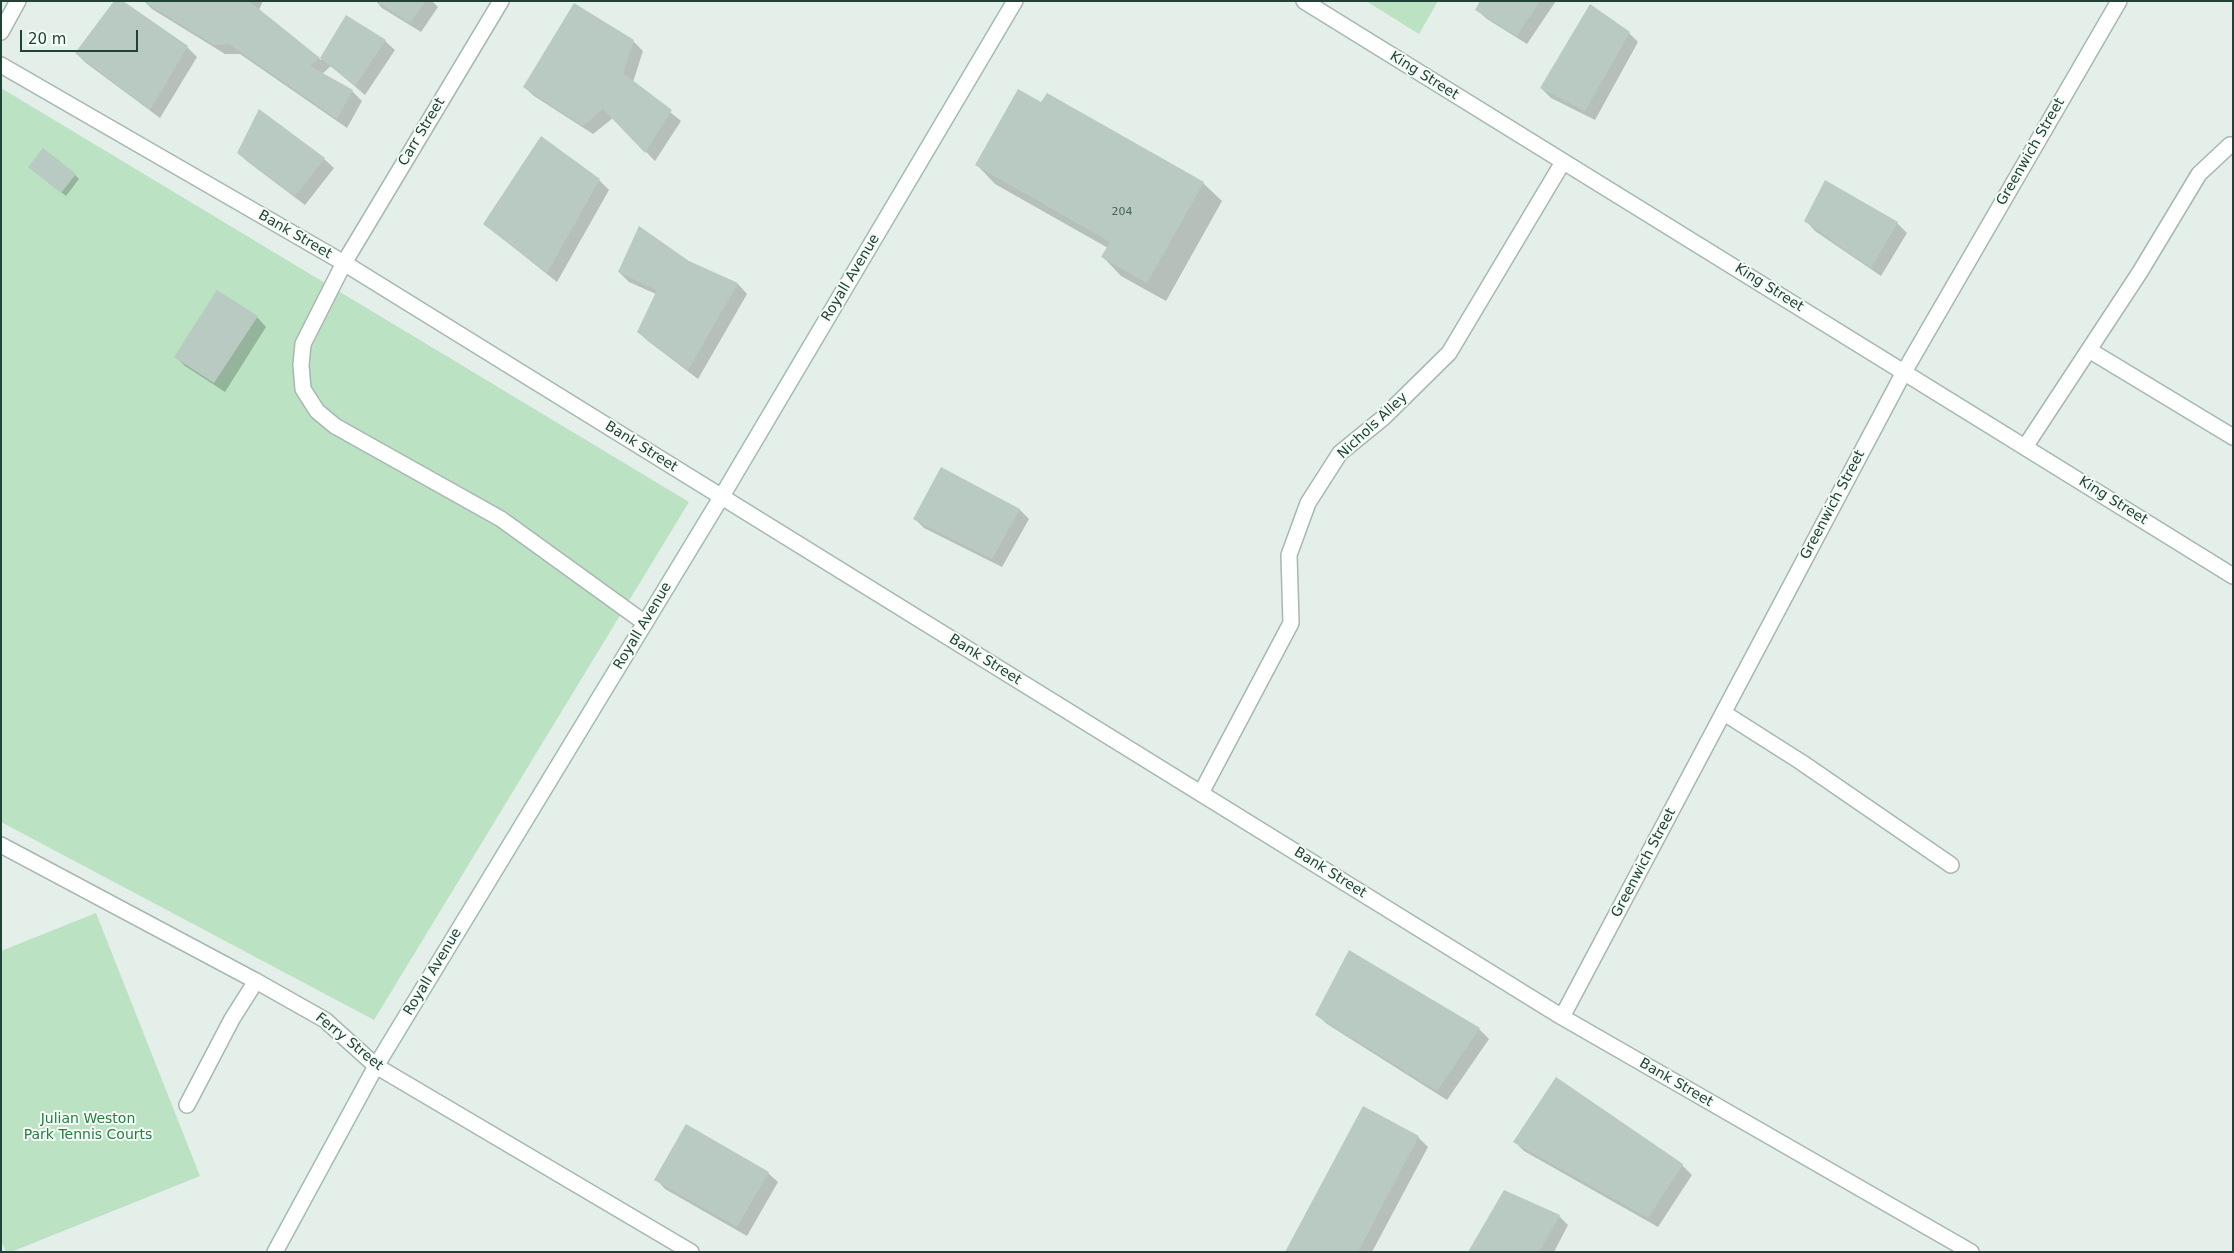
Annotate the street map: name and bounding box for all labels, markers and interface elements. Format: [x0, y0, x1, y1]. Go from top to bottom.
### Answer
scale bar [22, 20, 140, 52]
text: 20 m [28, 30, 66, 48]
street label: King Street [1387, 48, 1461, 104]
street label: Carr Street [395, 95, 449, 169]
street label: Greenwich Street [1993, 95, 2069, 209]
house number: 204 [1112, 205, 1132, 219]
street label: Bank Street [255, 207, 335, 263]
street label: Royall Avenue [818, 231, 884, 325]
street label: King Street [1732, 260, 1806, 316]
street label: Nichols Alley [1335, 389, 1411, 463]
street label: Bank Street [602, 418, 680, 476]
street label: Greenwich Street [1797, 448, 1869, 562]
street label: King Street [2076, 473, 2150, 529]
street label: Royall Avenue [610, 579, 676, 673]
street label: Bank Street [946, 631, 1024, 689]
street label: Greenwich Street [1608, 806, 1680, 920]
street label: Bank Street [1291, 844, 1369, 902]
street label: Royall Avenue [400, 925, 466, 1019]
street label: Ferry Street [312, 1010, 386, 1074]
street label: Bank Street [1636, 1055, 1716, 1111]
park label: Julian Weston Park Tennis Courts [24, 1111, 152, 1144]

